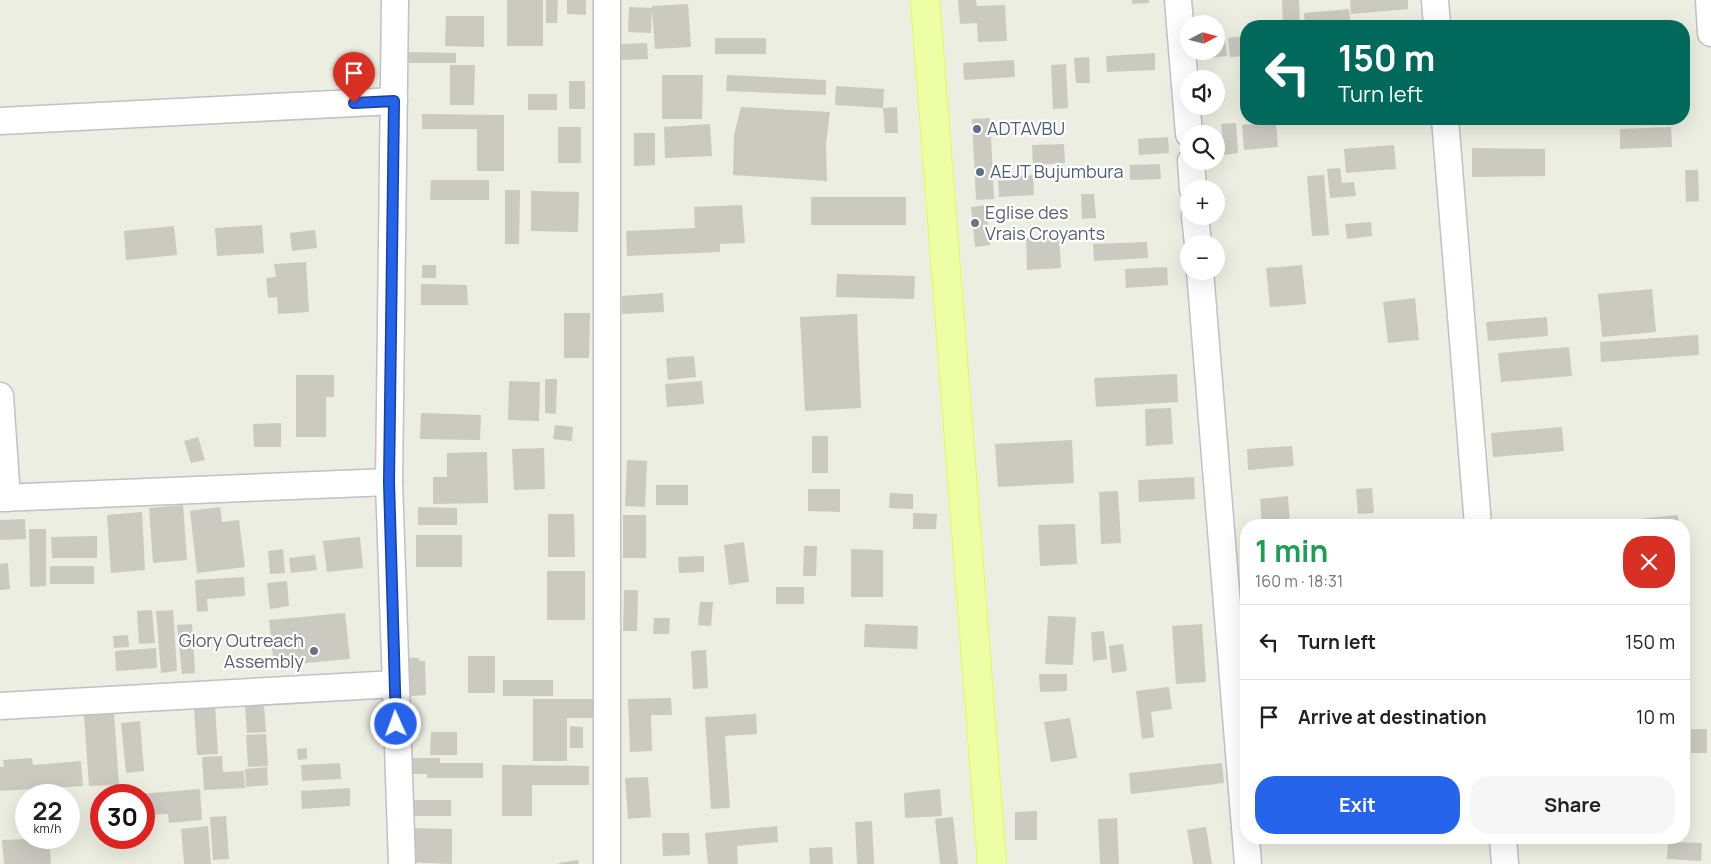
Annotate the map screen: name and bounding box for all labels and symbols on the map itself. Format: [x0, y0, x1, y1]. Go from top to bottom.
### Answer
north arrow [1180, 15, 1225, 60]
pin [333, 52, 375, 103]
place label: ADTAVBU [987, 116, 1065, 140]
marker: ADTAVBU [971, 123, 983, 135]
place label: AEJT Bujumbura [990, 159, 1123, 183]
marker: AEJT Bujumbura [974, 166, 986, 178]
place label: Eglise des Vrais Croyants [985, 200, 1105, 245]
marker: Eglise des Vrais Croyants [969, 217, 981, 229]
place label: Glory Outreach Assembly [179, 628, 304, 673]
marker: Glory Outreach Assembly [308, 645, 320, 657]
position arrow [369, 697, 421, 749]
speed limit sign: 30 [90, 784, 155, 849]

